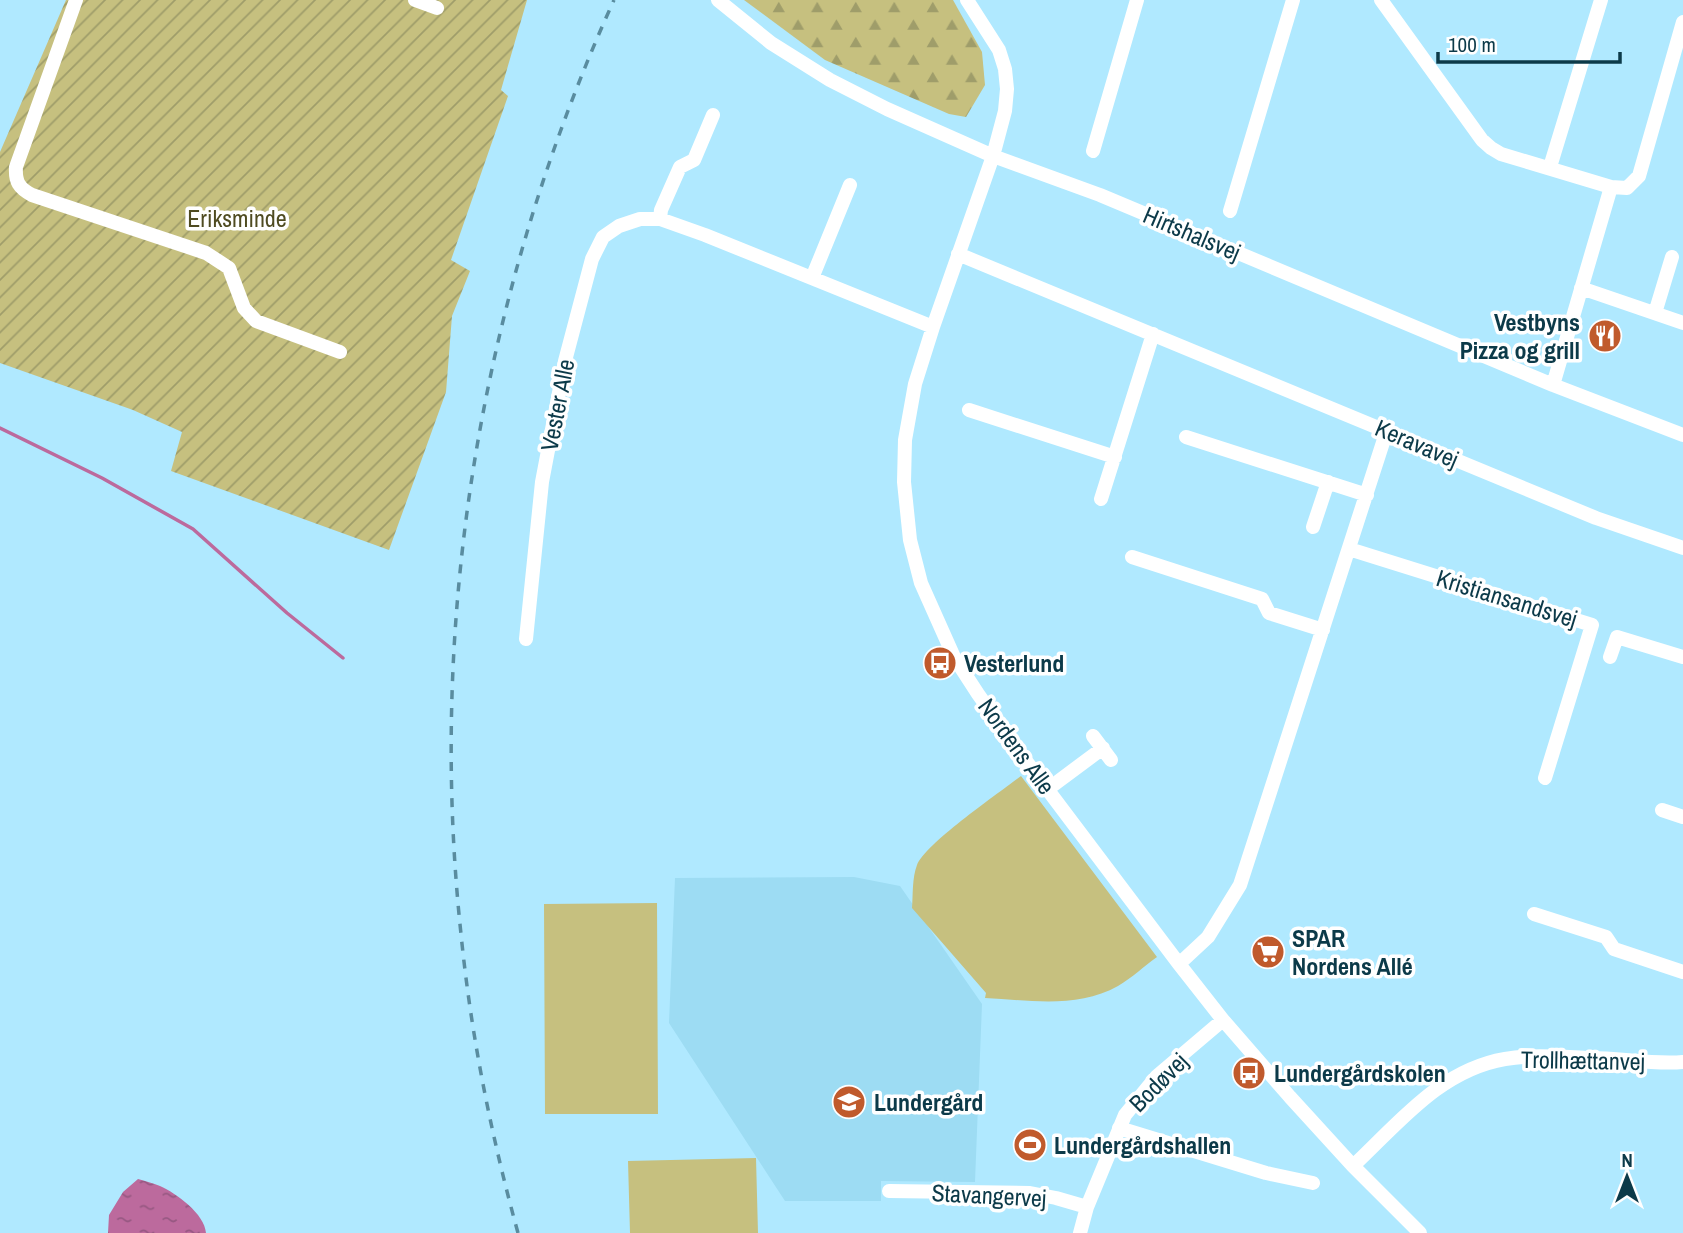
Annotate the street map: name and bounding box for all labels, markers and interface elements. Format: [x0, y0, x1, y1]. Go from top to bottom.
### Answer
scale bar [1438, 21, 1620, 65]
text: 100 m [1448, 30, 1496, 59]
street label: Hirtshalsvej [1138, 198, 1246, 268]
park label: Eriksminde [187, 202, 287, 234]
place label: Vestbyns Pizza og grill [1460, 306, 1580, 366]
restaurant icon: Vestbyns Pizza og grill [1586, 317, 1624, 355]
street label: Vester Alle [532, 356, 582, 454]
street label: Keravavej [1370, 411, 1464, 475]
street label: Kristiansandsvej [1433, 561, 1581, 635]
bus stop icon: Vesterlund [921, 644, 959, 682]
place label: Vesterlund [964, 647, 1064, 679]
street label: Nordens Alle [971, 691, 1063, 801]
place label: SPAR Nordens Allé [1292, 922, 1413, 982]
supermarket icon: SPAR Nordens Allé [1249, 933, 1287, 971]
street label: Trollhættanvej [1521, 1043, 1645, 1077]
street label: Bodøvej [1122, 1046, 1194, 1118]
bus stop icon: Lundergårdskolen [1230, 1054, 1268, 1092]
place label: Lundergårdskolen [1274, 1057, 1446, 1089]
school or university icon: Lundergård [830, 1083, 868, 1121]
place label: Lundergård [874, 1086, 983, 1118]
sports icon: Lundergårdshallen [1011, 1126, 1049, 1164]
place label: Lundergårdshallen [1054, 1129, 1231, 1161]
north arrow [1592, 1142, 1662, 1212]
text: N [1621, 1147, 1633, 1173]
street label: Stavangervej [931, 1176, 1047, 1214]

